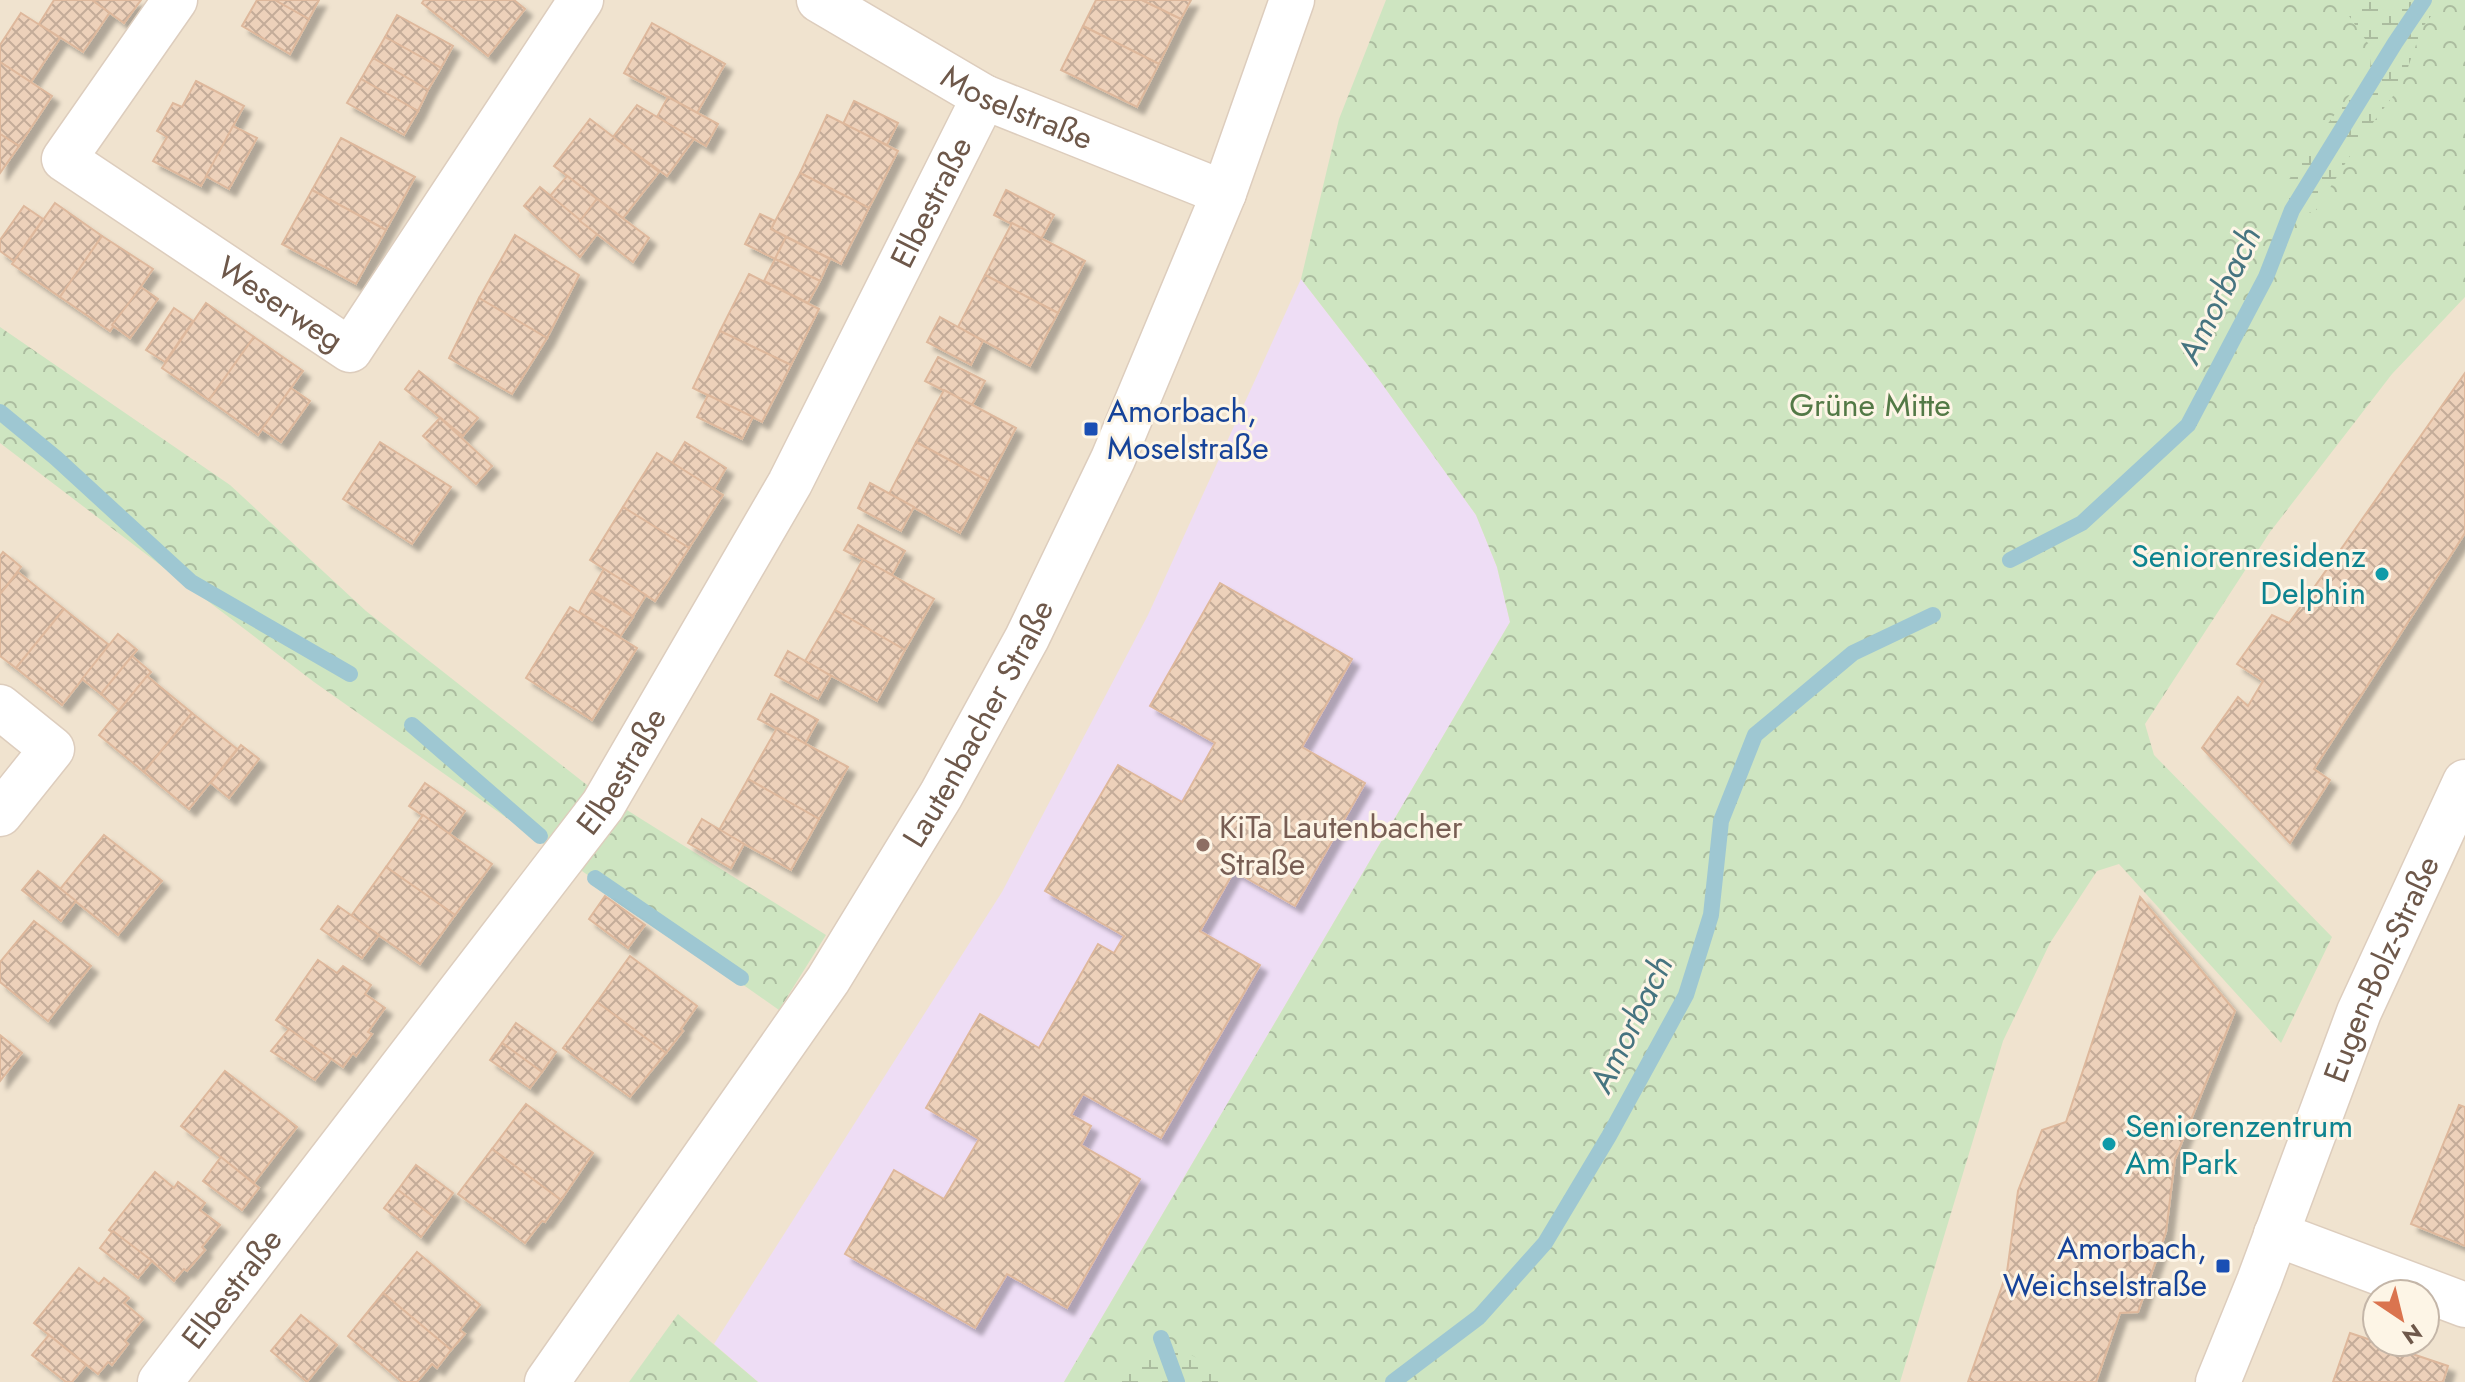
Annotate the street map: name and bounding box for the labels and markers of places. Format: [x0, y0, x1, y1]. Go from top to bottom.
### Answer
place label: Amorbach, Moselstraße [1107, 388, 1269, 471]
marker: Amorbach, Moselstraße [1082, 420, 1100, 438]
place label: Seniorenresidenz Delphin [2131, 533, 2366, 616]
marker: Seniorenresidenz Delphin [2373, 565, 2391, 583]
place label: KiTa Lautenbacher Straße [1219, 804, 1463, 887]
marker: KiTa Lautenbacher Straße [1194, 836, 1212, 854]
place label: Seniorenzentrum Am Park [2125, 1103, 2353, 1186]
marker: Seniorenzentrum Am Park [2100, 1135, 2118, 1153]
place label: Amorbach, Weichselstraße [2003, 1225, 2207, 1308]
marker: Amorbach, Weichselstraße [2214, 1257, 2232, 1275]

